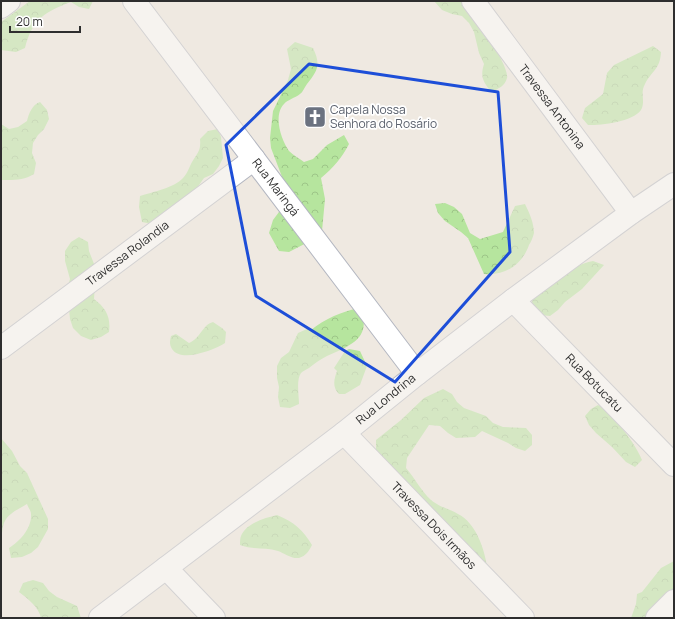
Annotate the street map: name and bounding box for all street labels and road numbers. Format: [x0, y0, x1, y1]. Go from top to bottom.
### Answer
street label: Travessa Antonina [515, 61, 590, 152]
street label: Rua Maringá [248, 155, 303, 220]
street label: Travessa Rolandia [82, 216, 172, 290]
street label: Rua Botucatu [562, 350, 627, 416]
street label: Rua Londrina [352, 369, 419, 428]
street label: Travessa Dois Irmãos [388, 478, 480, 573]

